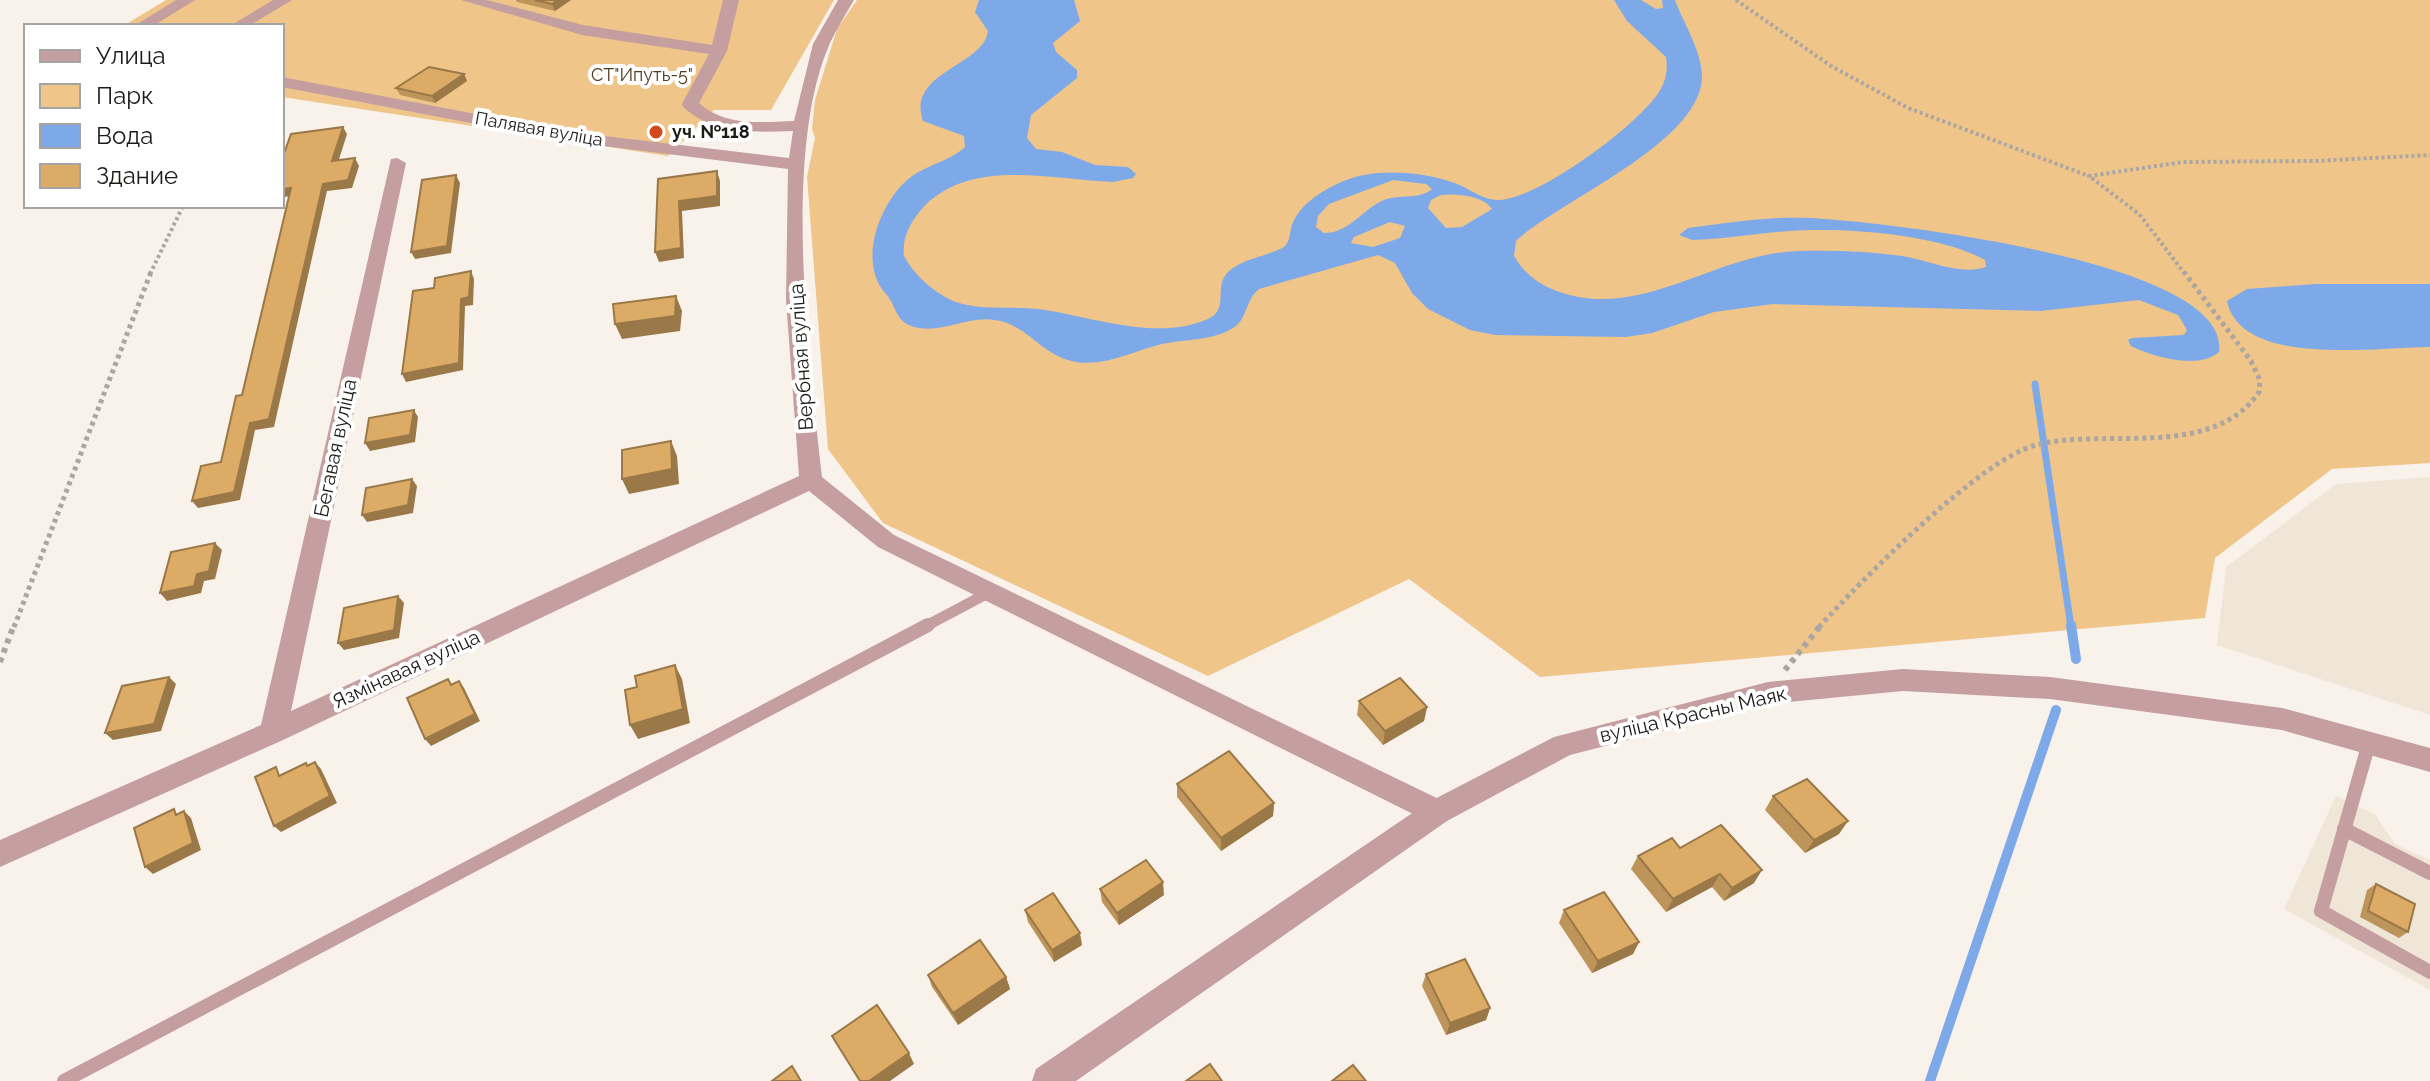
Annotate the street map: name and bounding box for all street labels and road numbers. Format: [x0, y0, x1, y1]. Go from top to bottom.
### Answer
street label: Палявая вуліца [474, 107, 605, 150]
street label: Вербная вуліца [784, 283, 818, 431]
street label: Бегавая вуліца [309, 377, 361, 519]
street label: Язмінавая вуліца [329, 624, 483, 714]
street label: вуліца Красны Маяк [1597, 681, 1789, 747]

